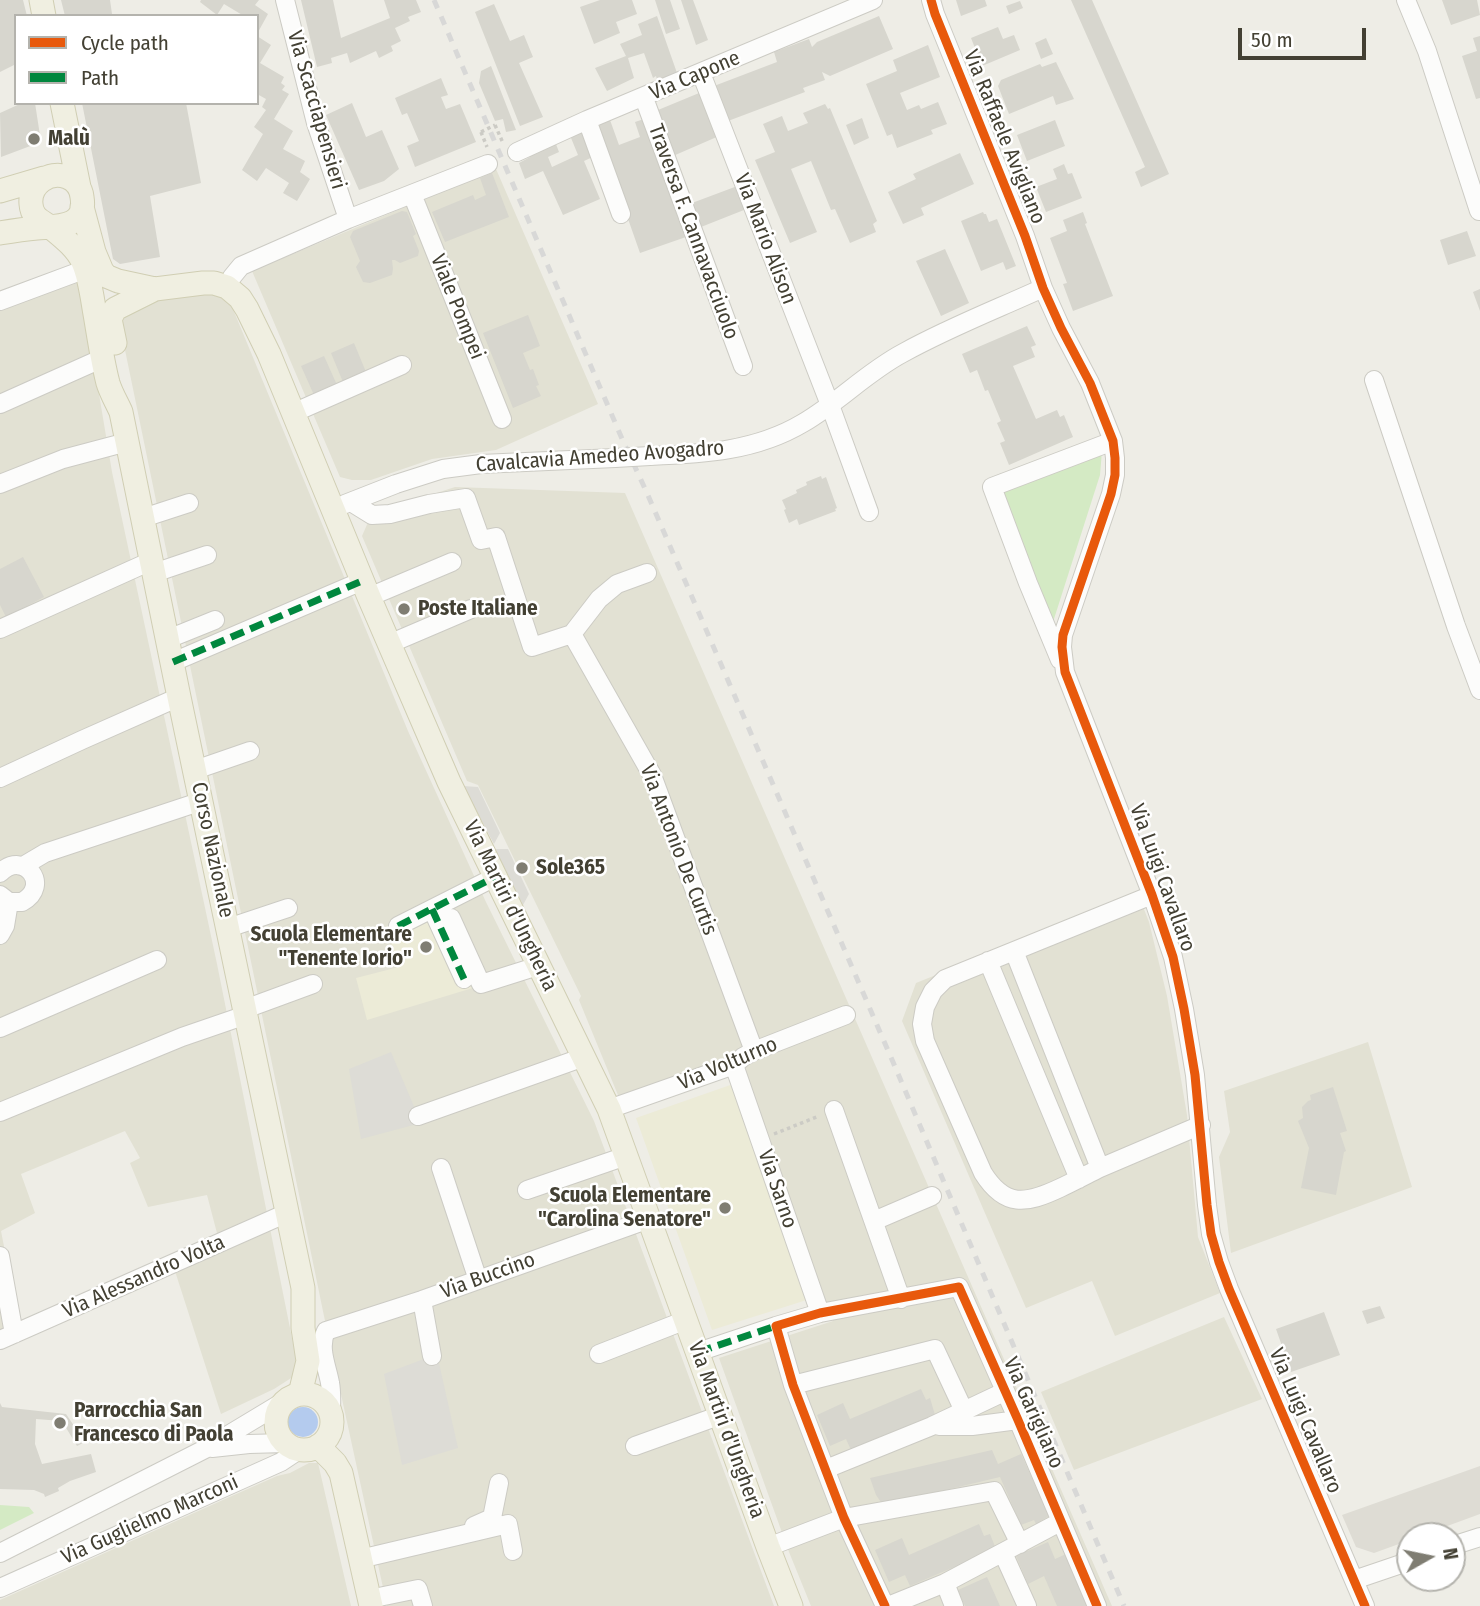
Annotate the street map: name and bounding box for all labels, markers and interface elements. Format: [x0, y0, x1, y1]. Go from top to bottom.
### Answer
legend [14, 14, 259, 105]
scale bar [1242, 14, 1370, 58]
text: 50 m [1251, 27, 1293, 53]
street label: Via Scacciapensieri [281, 28, 351, 192]
text: Cycle path [81, 30, 169, 56]
street label: Via Capone [646, 46, 744, 106]
street label: Via Raffaele Avigliano [958, 46, 1050, 228]
text: Path [81, 65, 119, 91]
street label: Traversa F. Cannavacciuolo [642, 121, 744, 343]
place label: Malù [48, 126, 90, 152]
marker: Malù [26, 131, 42, 147]
street label: Via Mario Alison [729, 170, 801, 308]
street label: Viale Pompei [424, 251, 490, 363]
street label: Cavalcavia Amedeo Avogadro [475, 436, 725, 478]
place label: Poste Italiane [418, 596, 538, 622]
marker: Poste Italiane [396, 601, 412, 617]
street label: Via Antonio De Curtis [634, 761, 722, 939]
street label: Corso Nazionale [185, 780, 239, 920]
street label: Via Luigi Cavallaro [1124, 801, 1200, 955]
street label: Via Martiri d'Ungheria [458, 817, 562, 995]
place label: Sole365 [536, 855, 605, 881]
marker: Sole365 [514, 860, 530, 876]
place label: Scuola Elementare "Tenente Iorio" [250, 922, 412, 972]
marker: Scuola Elementare "Tenente Iorio" [418, 939, 434, 955]
street label: Via Volturno [675, 1032, 781, 1096]
street label: Via Sarno [752, 1146, 802, 1232]
place label: Scuola Elementare "Carolina Senatore" [538, 1183, 711, 1233]
marker: Scuola Elementare "Carolina Senatore" [717, 1200, 733, 1216]
street label: Via Alessandro Volta [59, 1230, 229, 1324]
street label: Via Buccino [437, 1247, 539, 1305]
street label: Via Martiri d'Ungheria [682, 1338, 770, 1522]
street label: Via Luigi Cavallaro [1263, 1345, 1347, 1497]
street label: Via Garigliano [997, 1353, 1069, 1473]
place label: Parrocchia San Francesco di Paola [74, 1398, 233, 1448]
marker: Parrocchia San Francesco di Paola [52, 1415, 68, 1431]
street label: Via Guglielmo Marconi [58, 1470, 242, 1570]
north arrow [1396, 1522, 1466, 1592]
text: N [1438, 1547, 1463, 1561]

